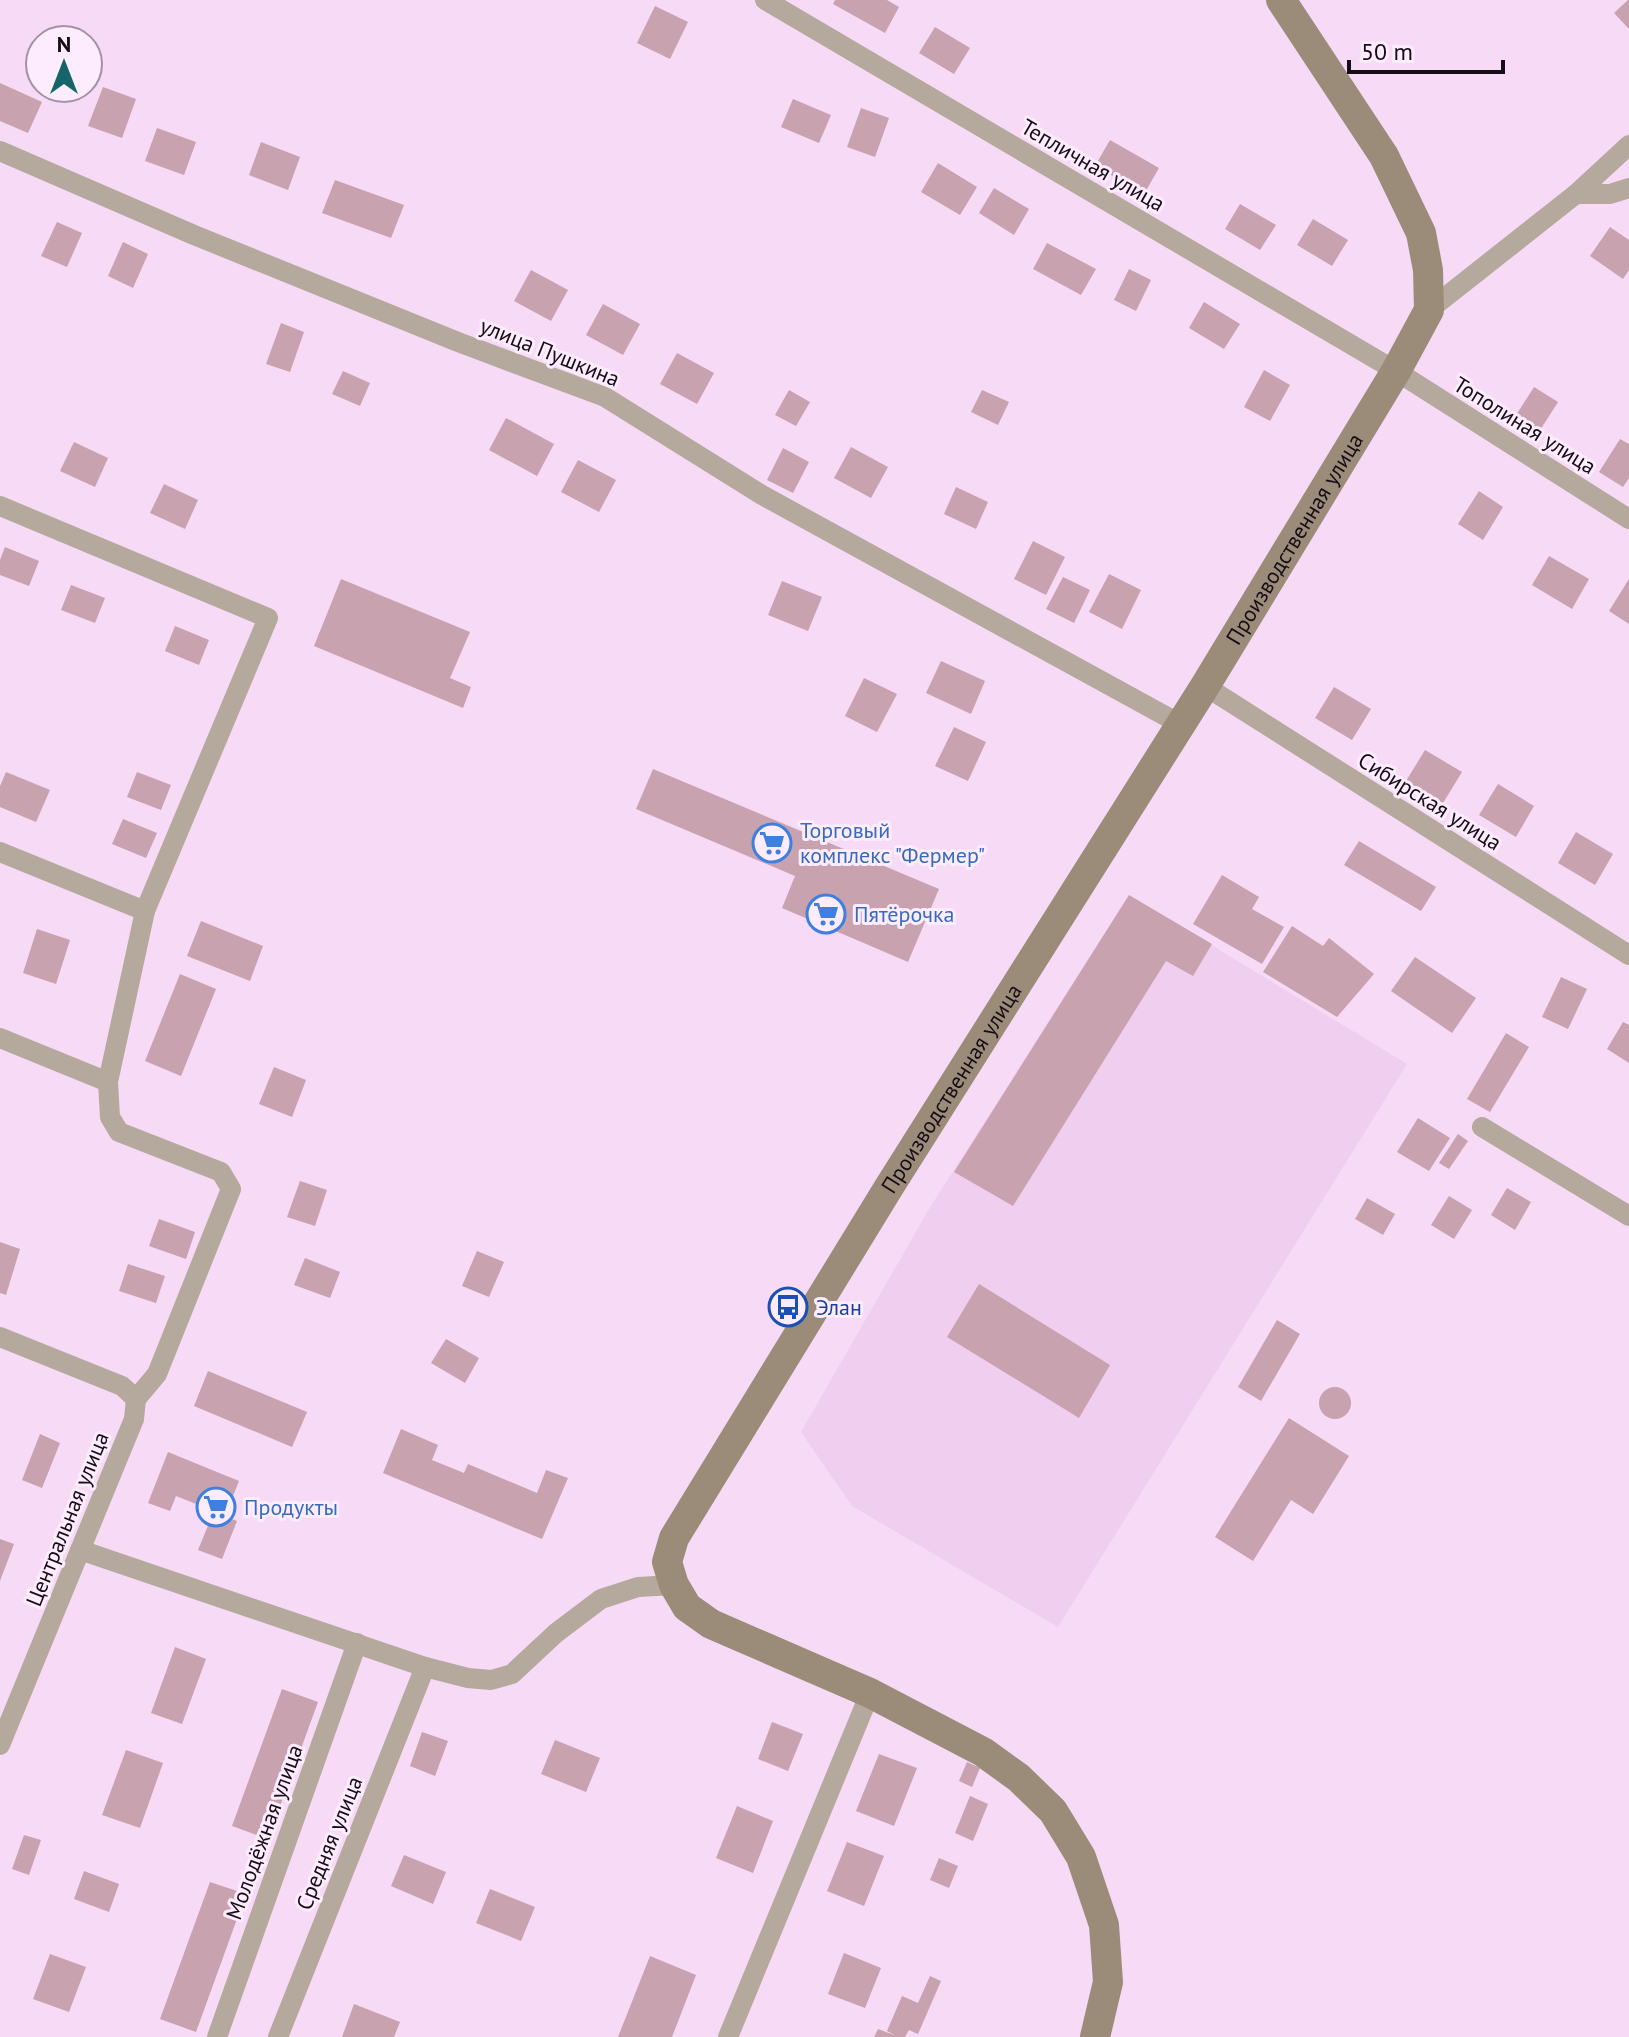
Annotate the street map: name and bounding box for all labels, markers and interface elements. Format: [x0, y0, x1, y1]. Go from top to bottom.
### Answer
north arrow [24, 24, 104, 104]
scale bar [1349, 24, 1503, 74]
text: N [57, 30, 71, 58]
text: 50 m [1361, 36, 1413, 67]
street label: Тепличная улица [1016, 113, 1170, 217]
street label: улица Пушкина [476, 311, 624, 393]
street label: Тополиная улица [1449, 370, 1601, 480]
street label: Производственная улица [1220, 428, 1369, 650]
street label: Сибирская улица [1353, 746, 1507, 856]
place label: Торговый комплекс "Фермер" [800, 816, 985, 869]
supermarket icon: Торговый комплекс "Фермер" [751, 822, 793, 864]
supermarket icon: Пятёрочка [805, 893, 847, 935]
place label: Пятёрочка [854, 900, 954, 928]
street label: Производственная улица [875, 979, 1028, 1198]
bus stop icon: Элан [767, 1286, 809, 1328]
place label: Элан [816, 1293, 862, 1321]
street label: Центральная улица [19, 1428, 115, 1610]
supermarket icon: Продукты [195, 1486, 237, 1528]
place label: Продукты [244, 1493, 338, 1521]
street label: Молодёжная улица [219, 1741, 309, 1923]
street label: Средняя улица [289, 1772, 369, 1914]

